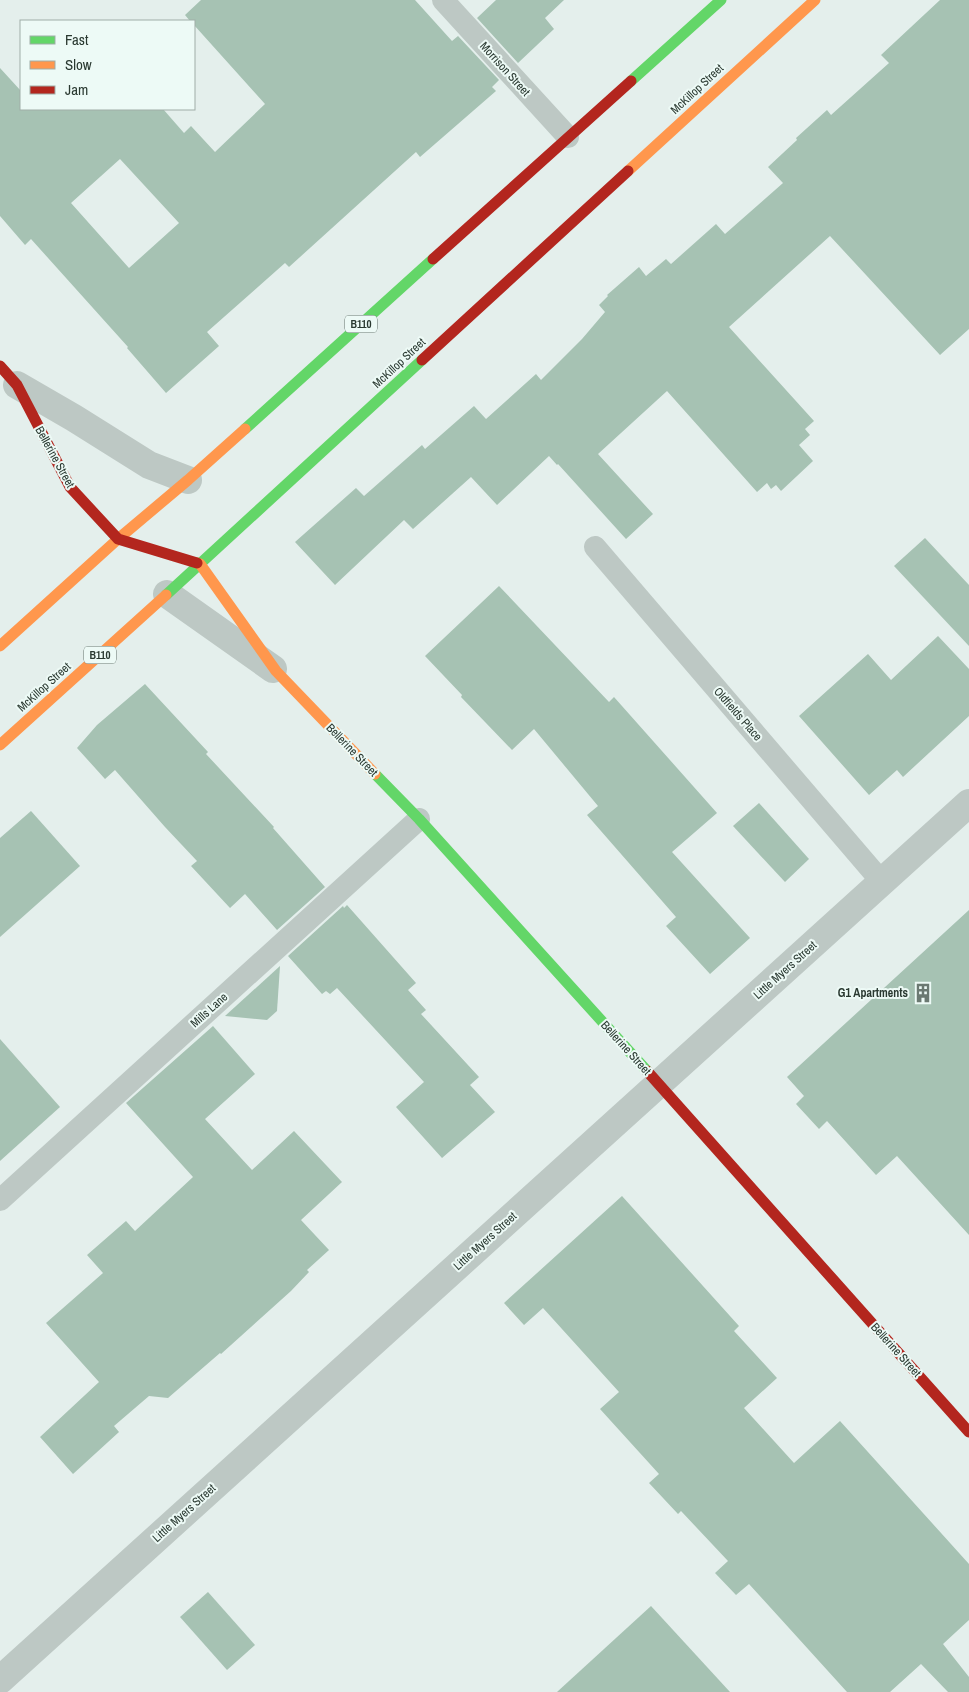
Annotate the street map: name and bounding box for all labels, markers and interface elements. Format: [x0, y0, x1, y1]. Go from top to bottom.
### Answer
legend [20, 20, 195, 110]
text: Fast [65, 29, 89, 50]
street label: Morrison Street [476, 38, 534, 100]
text: Slow [65, 54, 92, 75]
street label: McKillop Street [667, 60, 727, 118]
text: Jam [65, 79, 88, 100]
road number: B110 [345, 316, 377, 332]
street label: McKillop Street [369, 334, 429, 392]
street label: Bellerine Street [32, 423, 79, 491]
road number: B110 [84, 646, 116, 664]
street label: McKillop Street [14, 659, 74, 715]
street label: Oldfields Place [710, 684, 766, 744]
street label: Bellerine Street [323, 720, 381, 780]
street label: Little Myers Street [750, 937, 820, 1003]
building icon: G1 Apartments [912, 982, 934, 1004]
place label: G1 Apartments [838, 985, 909, 1001]
street label: Mills Lane [187, 989, 231, 1031]
street label: Bellerine Street [597, 1017, 655, 1079]
street label: Little Myers Street [450, 1208, 520, 1274]
street label: Bellerine Street [867, 1319, 925, 1381]
street label: Little Myers Street [149, 1480, 219, 1546]

